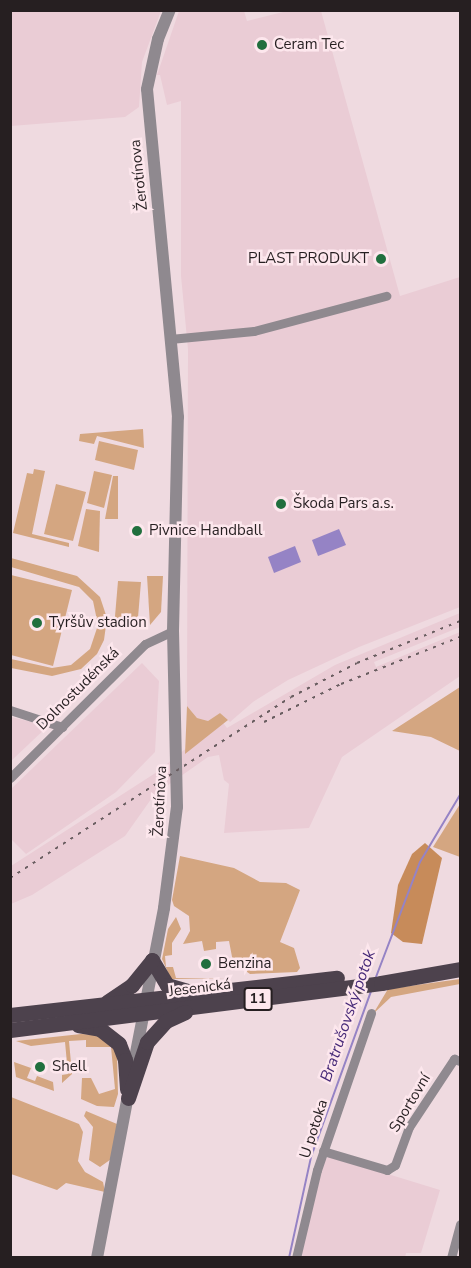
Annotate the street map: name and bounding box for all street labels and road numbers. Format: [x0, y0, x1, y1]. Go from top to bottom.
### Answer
street label: Žerotínova [126, 139, 152, 211]
street label: Dolnostudénská [33, 644, 123, 734]
street label: Žerotínova [149, 765, 171, 837]
street label: Jesenická [168, 975, 232, 1001]
road number: 11 [243, 988, 273, 1010]
street label: Sportovní [385, 1070, 435, 1136]
street label: U potoka [296, 1097, 332, 1161]

